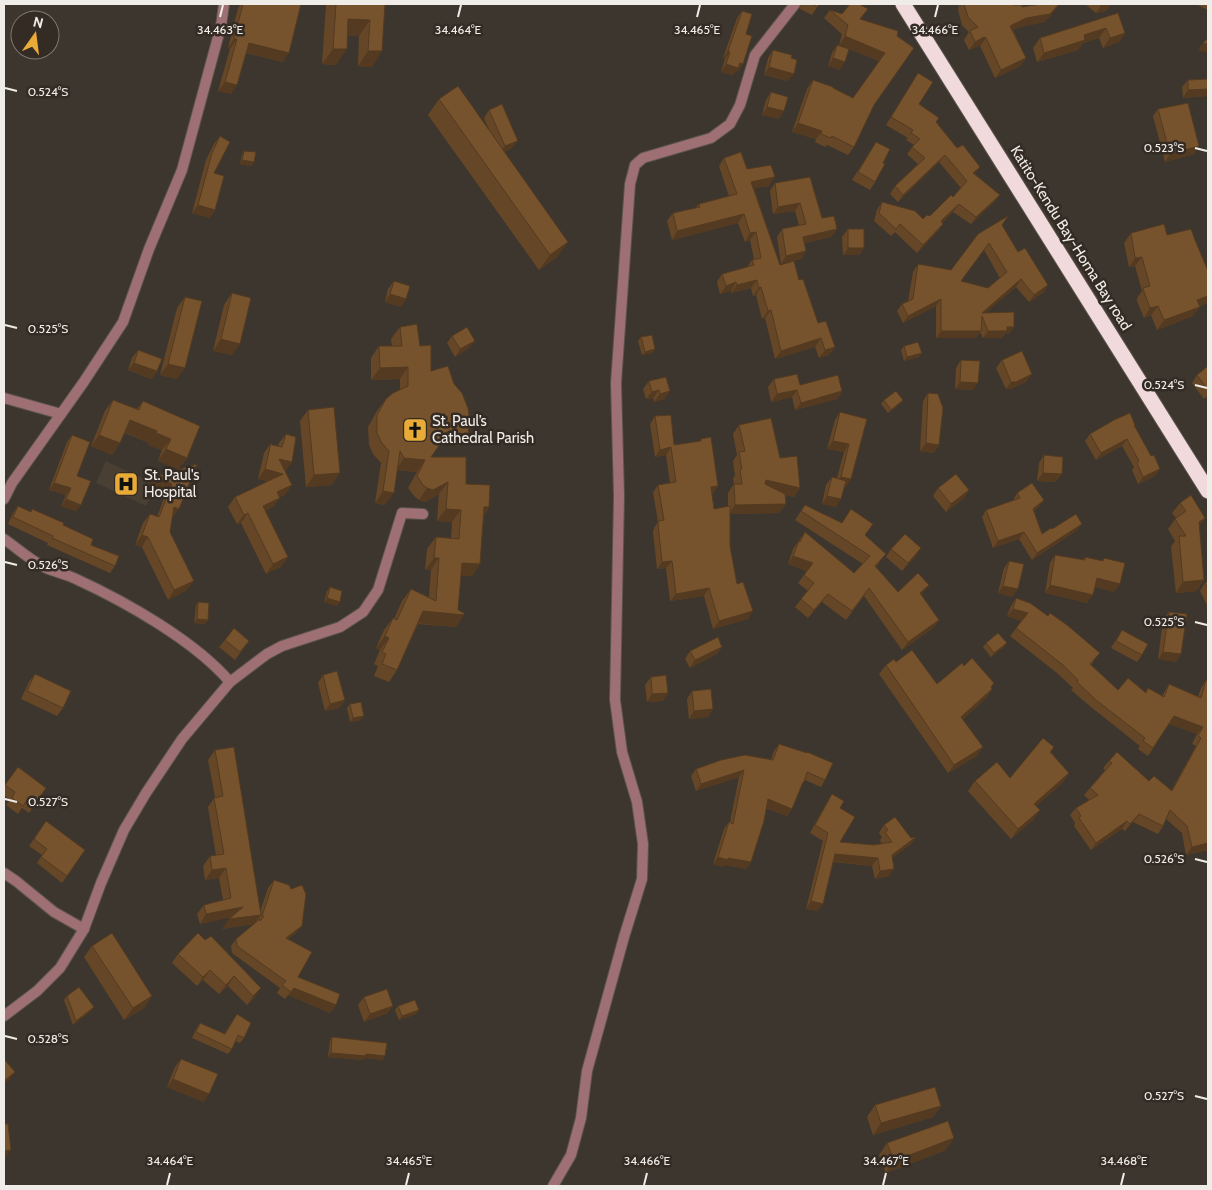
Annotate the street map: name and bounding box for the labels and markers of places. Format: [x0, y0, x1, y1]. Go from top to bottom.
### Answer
place label: St. Paul’s Cathedral Parish [432, 412, 534, 447]
church icon: St. Paul’s Cathedral Parish [402, 417, 428, 443]
place label: St. Paul's Hospital [144, 466, 200, 501]
hospital icon: St. Paul's Hospital [113, 471, 139, 497]

